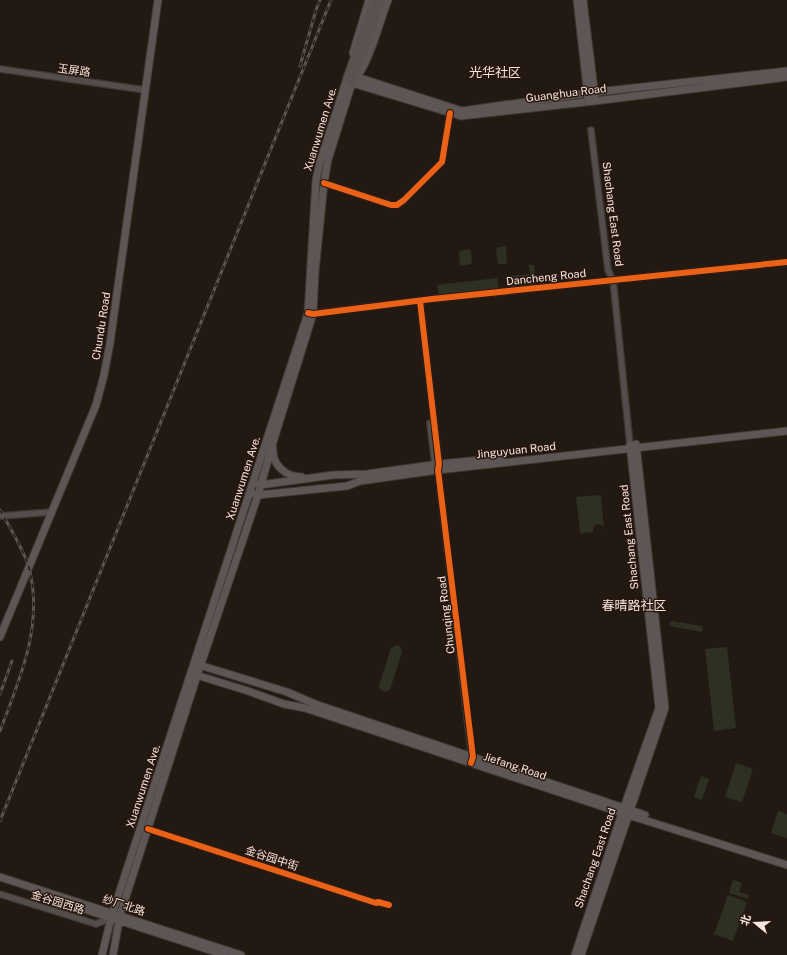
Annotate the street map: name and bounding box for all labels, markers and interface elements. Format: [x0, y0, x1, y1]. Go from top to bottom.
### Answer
street label: 玉屏路 [57, 62, 91, 78]
district label: 光华社区 [469, 65, 521, 80]
street label: Guanghua Road [525, 82, 607, 104]
street label: Xuanwumen Ave. [302, 86, 338, 172]
street label: Shachang East Road [601, 161, 625, 267]
street label: Dancheng Road [505, 267, 587, 287]
street label: Chundu Road [90, 291, 112, 361]
street label: Xuanwumen Ave. [224, 435, 262, 521]
street label: Jinguyuan Road [476, 440, 556, 460]
street label: Shachang East Road [618, 484, 640, 590]
street label: Chunqing Road [435, 576, 457, 654]
district label: 春晴路社区 [601, 598, 667, 613]
street label: Xuanwumen Ave. [124, 743, 162, 829]
street label: Jiefang Road [482, 750, 548, 782]
street label: Shachang East Road [572, 806, 618, 910]
street label: 金谷园中街 [244, 844, 300, 872]
street label: 金谷园西路 [30, 888, 86, 916]
street label: 纱厂北路 [101, 892, 147, 918]
north arrow [735, 903, 775, 943]
text: 北 [738, 913, 753, 927]

